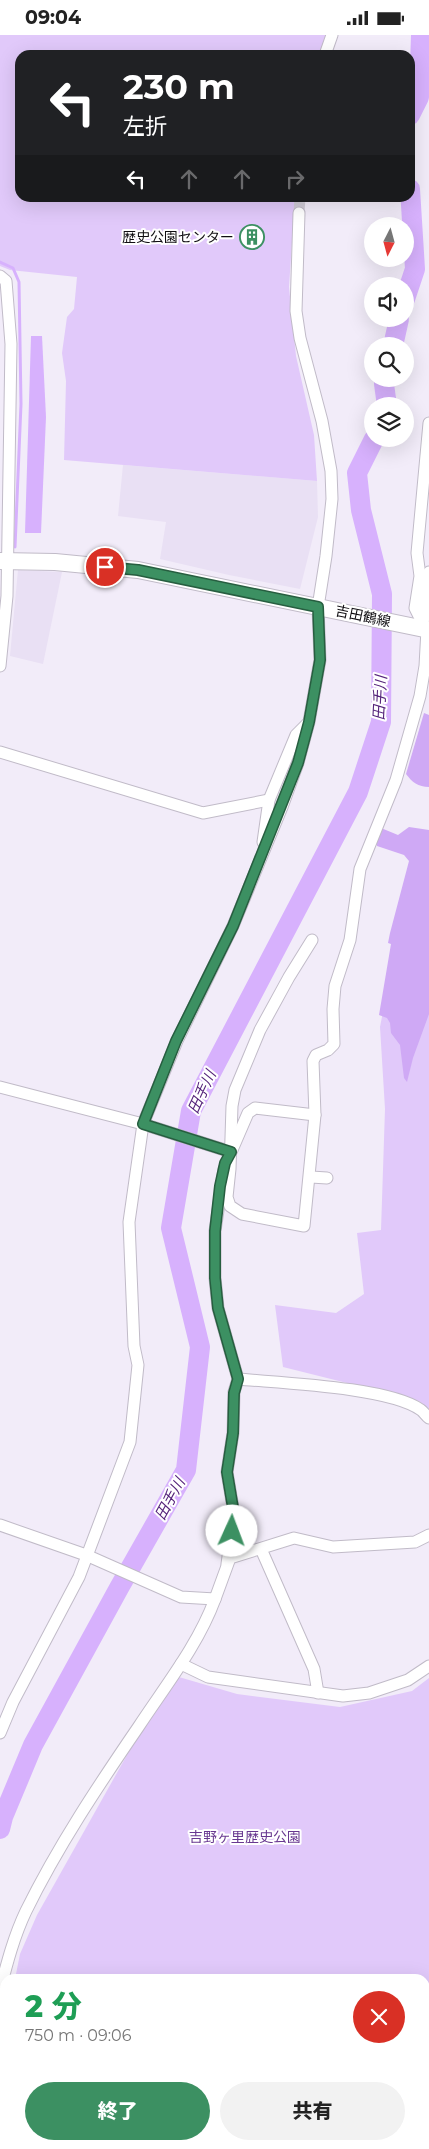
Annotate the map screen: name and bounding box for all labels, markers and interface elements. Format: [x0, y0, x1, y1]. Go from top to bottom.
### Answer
text: 09:04 [25, 6, 81, 29]
text: 230 m [123, 65, 235, 108]
icon: left [40, 70, 105, 135]
text: 左折 [123, 113, 167, 140]
icon: left [122, 165, 150, 193]
icon: ahead [175, 165, 203, 193]
icon: ahead [228, 165, 256, 193]
icon: right [281, 165, 309, 193]
north arrow [364, 217, 414, 267]
map controls [364, 217, 414, 447]
building icon: 歴史公園センター [239, 224, 265, 250]
place label: 歴史公園センター [122, 228, 234, 246]
button: sound [364, 277, 414, 327]
button: search [364, 337, 414, 387]
button: layers [364, 397, 414, 447]
pin [84, 546, 126, 588]
icon: arrive [91, 553, 119, 581]
street label: 吉田鶴線 [334, 601, 392, 631]
water label: 田手川 [369, 673, 390, 721]
water label: 田手川 [183, 1066, 221, 1116]
water label: 田手川 [150, 1473, 190, 1523]
position arrow [205, 1504, 257, 1556]
park label: 吉野ヶ里歴史公園 [189, 1828, 301, 1846]
text: 2 分 [25, 1988, 82, 2025]
button: close [353, 1991, 405, 2043]
text: 750 m · 09:06 [25, 2026, 131, 2045]
button: 終了 [25, 2082, 210, 2140]
button: 共有 [220, 2082, 405, 2140]

